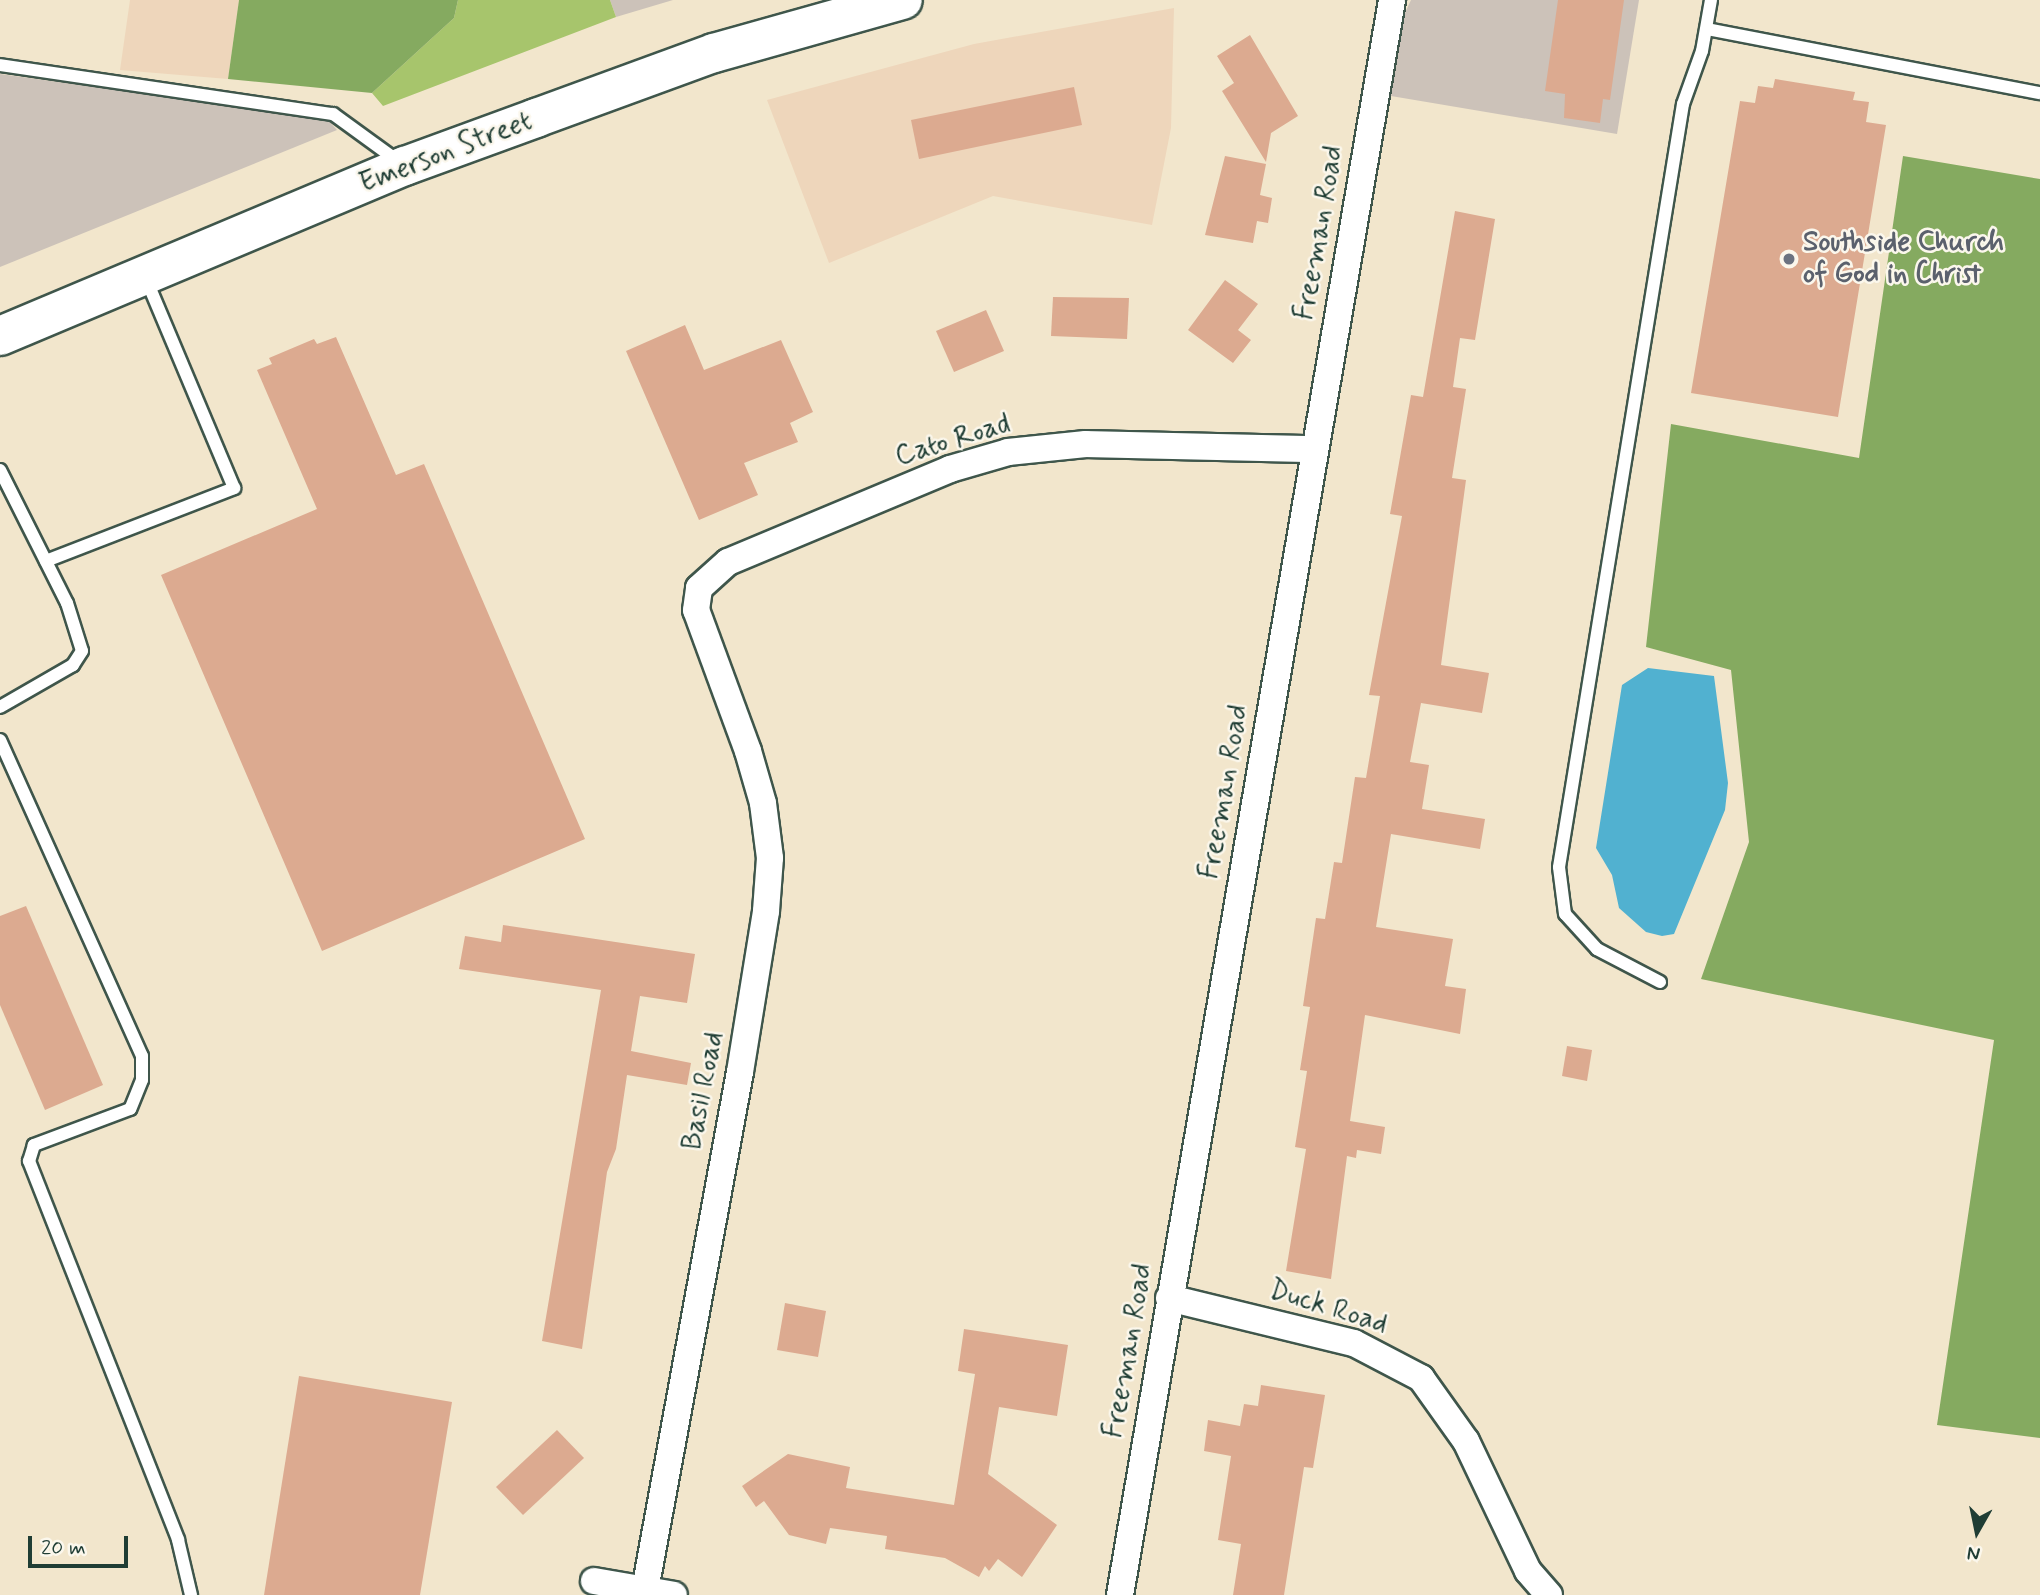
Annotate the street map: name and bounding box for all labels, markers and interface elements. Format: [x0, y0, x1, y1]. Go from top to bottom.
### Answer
street label: Emerson Street [353, 104, 539, 202]
street label: Freeman Road [1288, 144, 1352, 322]
place label: Southside Church of God in Christ [1803, 226, 2006, 292]
marker: Southside Church of God in Christ [1781, 251, 1797, 267]
street label: Cato Road [892, 408, 1014, 474]
street label: Freeman Road [1193, 703, 1257, 881]
street label: Basil Road [676, 1029, 732, 1153]
street label: Freeman Road [1097, 1262, 1161, 1440]
street label: Duck Road [1265, 1274, 1391, 1342]
north arrow [1942, 1497, 2012, 1567]
scale bar [32, 1522, 131, 1566]
text: 20 m [41, 1534, 86, 1562]
text: N [1965, 1540, 1982, 1567]

